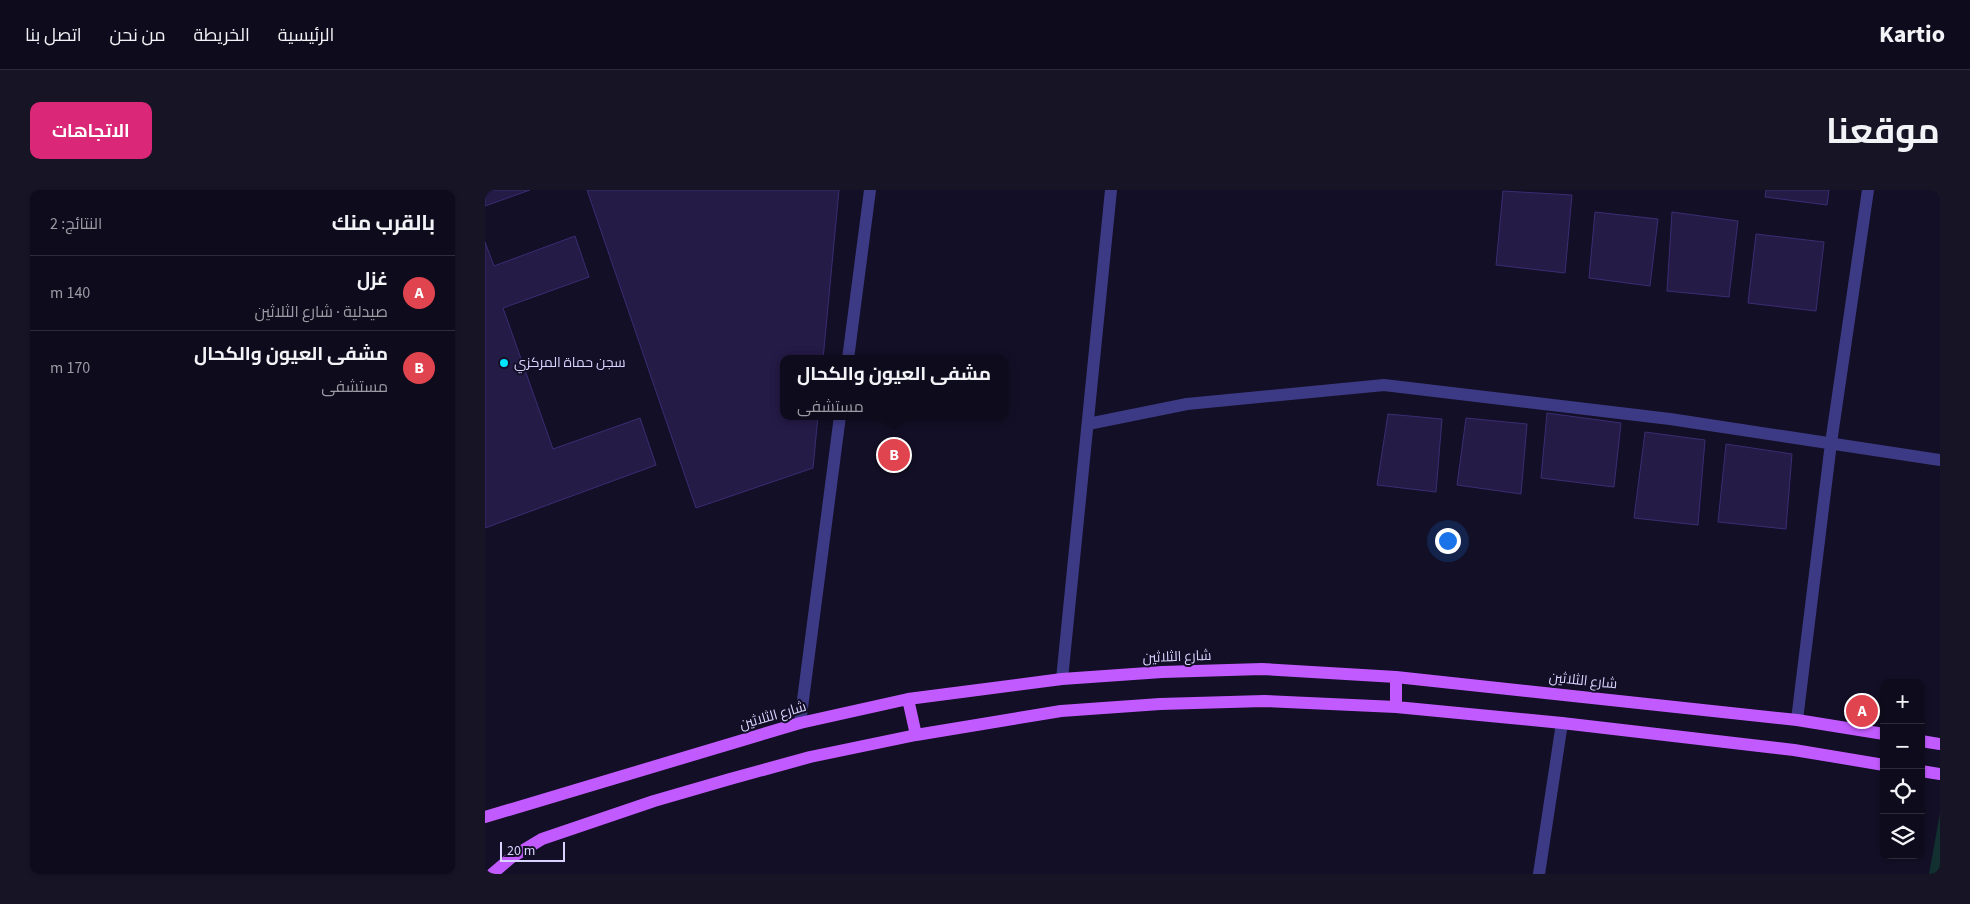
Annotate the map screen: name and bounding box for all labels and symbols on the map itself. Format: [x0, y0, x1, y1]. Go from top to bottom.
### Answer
place label: سجن حماة المركزي [514, 353, 626, 374]
marker: سجن حماة المركزي [498, 357, 510, 369]
pin: B [878, 436, 910, 474]
your location [1435, 528, 1461, 554]
street label: شارع الثلاثين [1142, 646, 1212, 668]
street label: شارع الثلاثين [1548, 667, 1618, 695]
pin: A [1846, 692, 1878, 730]
street label: شارع الثلاثين [737, 697, 809, 735]
scale bar [500, 839, 565, 862]

